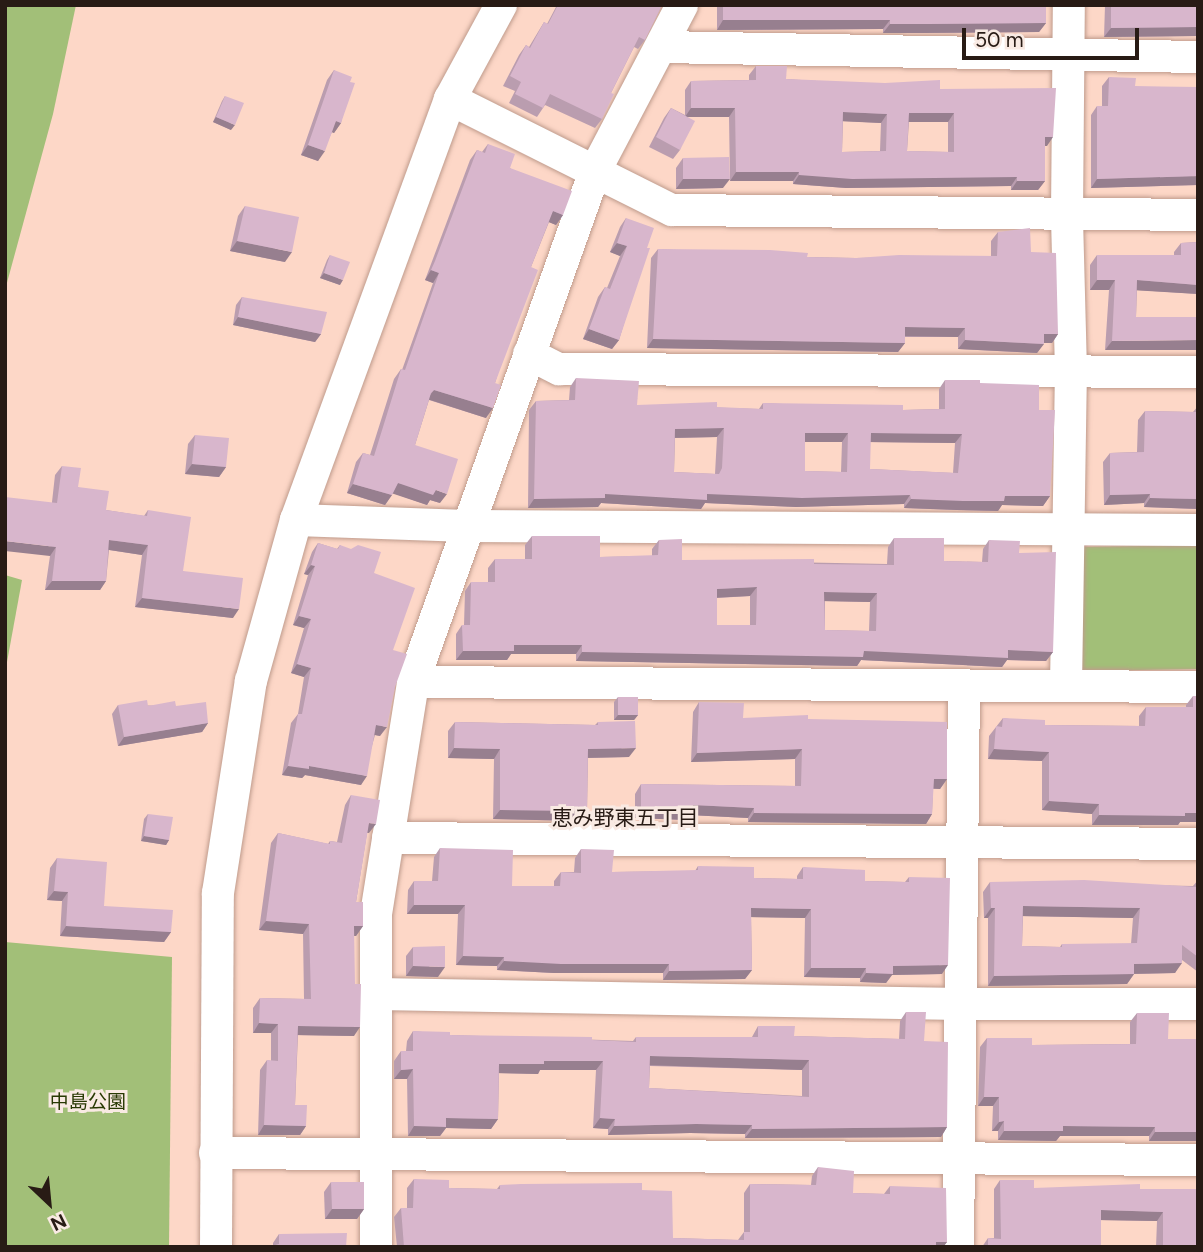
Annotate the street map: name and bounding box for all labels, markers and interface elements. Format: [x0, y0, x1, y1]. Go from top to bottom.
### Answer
scale bar [965, 14, 1142, 58]
text: 50 m [975, 27, 1024, 52]
district label: 恵み野東五丁目 [552, 805, 698, 831]
park label: 中島公園 [50, 1091, 126, 1113]
north arrow [14, 1168, 84, 1238]
text: N [47, 1209, 70, 1236]

